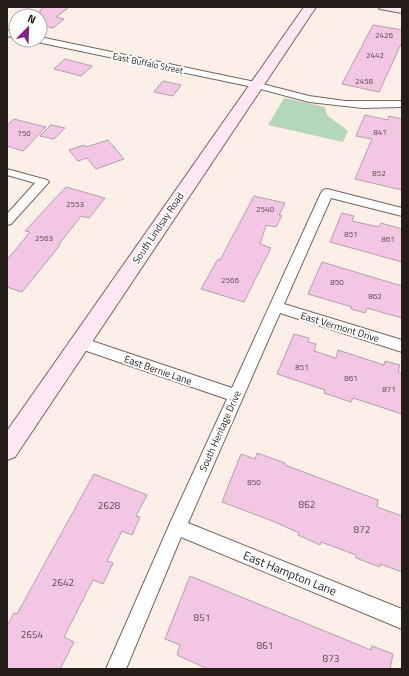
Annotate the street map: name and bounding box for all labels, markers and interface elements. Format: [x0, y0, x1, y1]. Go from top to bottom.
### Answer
north arrow [8, 8, 48, 48]
text: N [25, 10, 39, 28]
house number: 2426 [375, 29, 393, 41]
street label: East Buffalo Street [112, 49, 185, 77]
house number: 2442 [366, 49, 384, 61]
house number: 2458 [355, 75, 373, 87]
house number: 841 [373, 126, 387, 138]
house number: 750 [17, 127, 31, 139]
house number: 852 [372, 167, 386, 179]
street label: South Lindsay Road [129, 189, 187, 267]
house number: 2553 [66, 198, 84, 210]
house number: 2540 [256, 203, 274, 215]
house number: 851 [344, 228, 358, 240]
house number: 2563 [35, 232, 53, 244]
house number: 861 [381, 233, 395, 245]
house number: 2566 [221, 274, 239, 286]
house number: 850 [330, 276, 344, 288]
house number: 862 [368, 290, 382, 302]
street label: East Vermont Drive [299, 308, 381, 346]
street label: East Bernie Lane [122, 351, 194, 389]
house number: 851 [295, 361, 309, 373]
house number: 861 [344, 372, 358, 384]
house number: 871 [382, 383, 396, 395]
street label: South Heritage Drive [195, 388, 245, 474]
house number: 850 [247, 476, 261, 488]
house number: 862 [299, 497, 315, 512]
house number: 2628 [98, 498, 121, 513]
house number: 872 [354, 522, 370, 537]
street label: East Hampton Lane [240, 546, 340, 600]
house number: 2642 [52, 575, 74, 590]
house number: 851 [194, 610, 210, 625]
house number: 2654 [21, 627, 44, 642]
house number: 861 [257, 638, 273, 653]
house number: 873 [323, 651, 339, 666]

